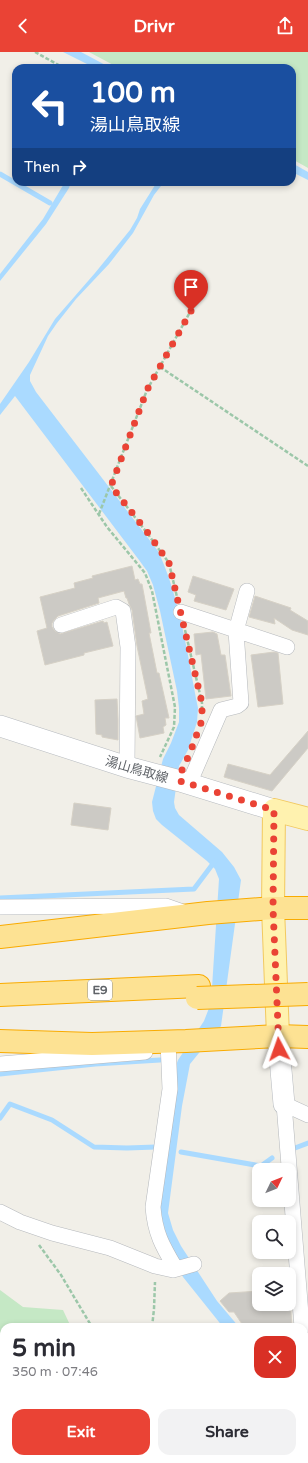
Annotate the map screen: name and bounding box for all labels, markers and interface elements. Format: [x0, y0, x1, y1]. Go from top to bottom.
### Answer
icon: back [12, 15, 34, 37]
text: Drivr [133, 15, 175, 37]
icon: share [274, 15, 296, 37]
text: 100 m [90, 76, 176, 110]
icon: left [24, 80, 76, 132]
text: 湯山鳥取線 [90, 114, 180, 136]
icon: right [68, 156, 90, 178]
text: Then [24, 158, 60, 176]
pin [174, 270, 208, 311]
icon: arrive [180, 276, 202, 298]
street label: 湯山鳥取線 [103, 753, 170, 787]
road number: E9 [88, 980, 112, 1000]
position arrow [258, 1028, 300, 1070]
north arrow [252, 1163, 296, 1207]
map controls [252, 1163, 296, 1311]
button: search [252, 1215, 296, 1259]
button: layers [252, 1267, 296, 1311]
text: 5 min [12, 1334, 76, 1363]
button: close [254, 1336, 296, 1378]
text: 350 m · 07:46 [12, 1364, 98, 1380]
button: Exit [12, 1409, 150, 1455]
button: Share [158, 1409, 296, 1455]

